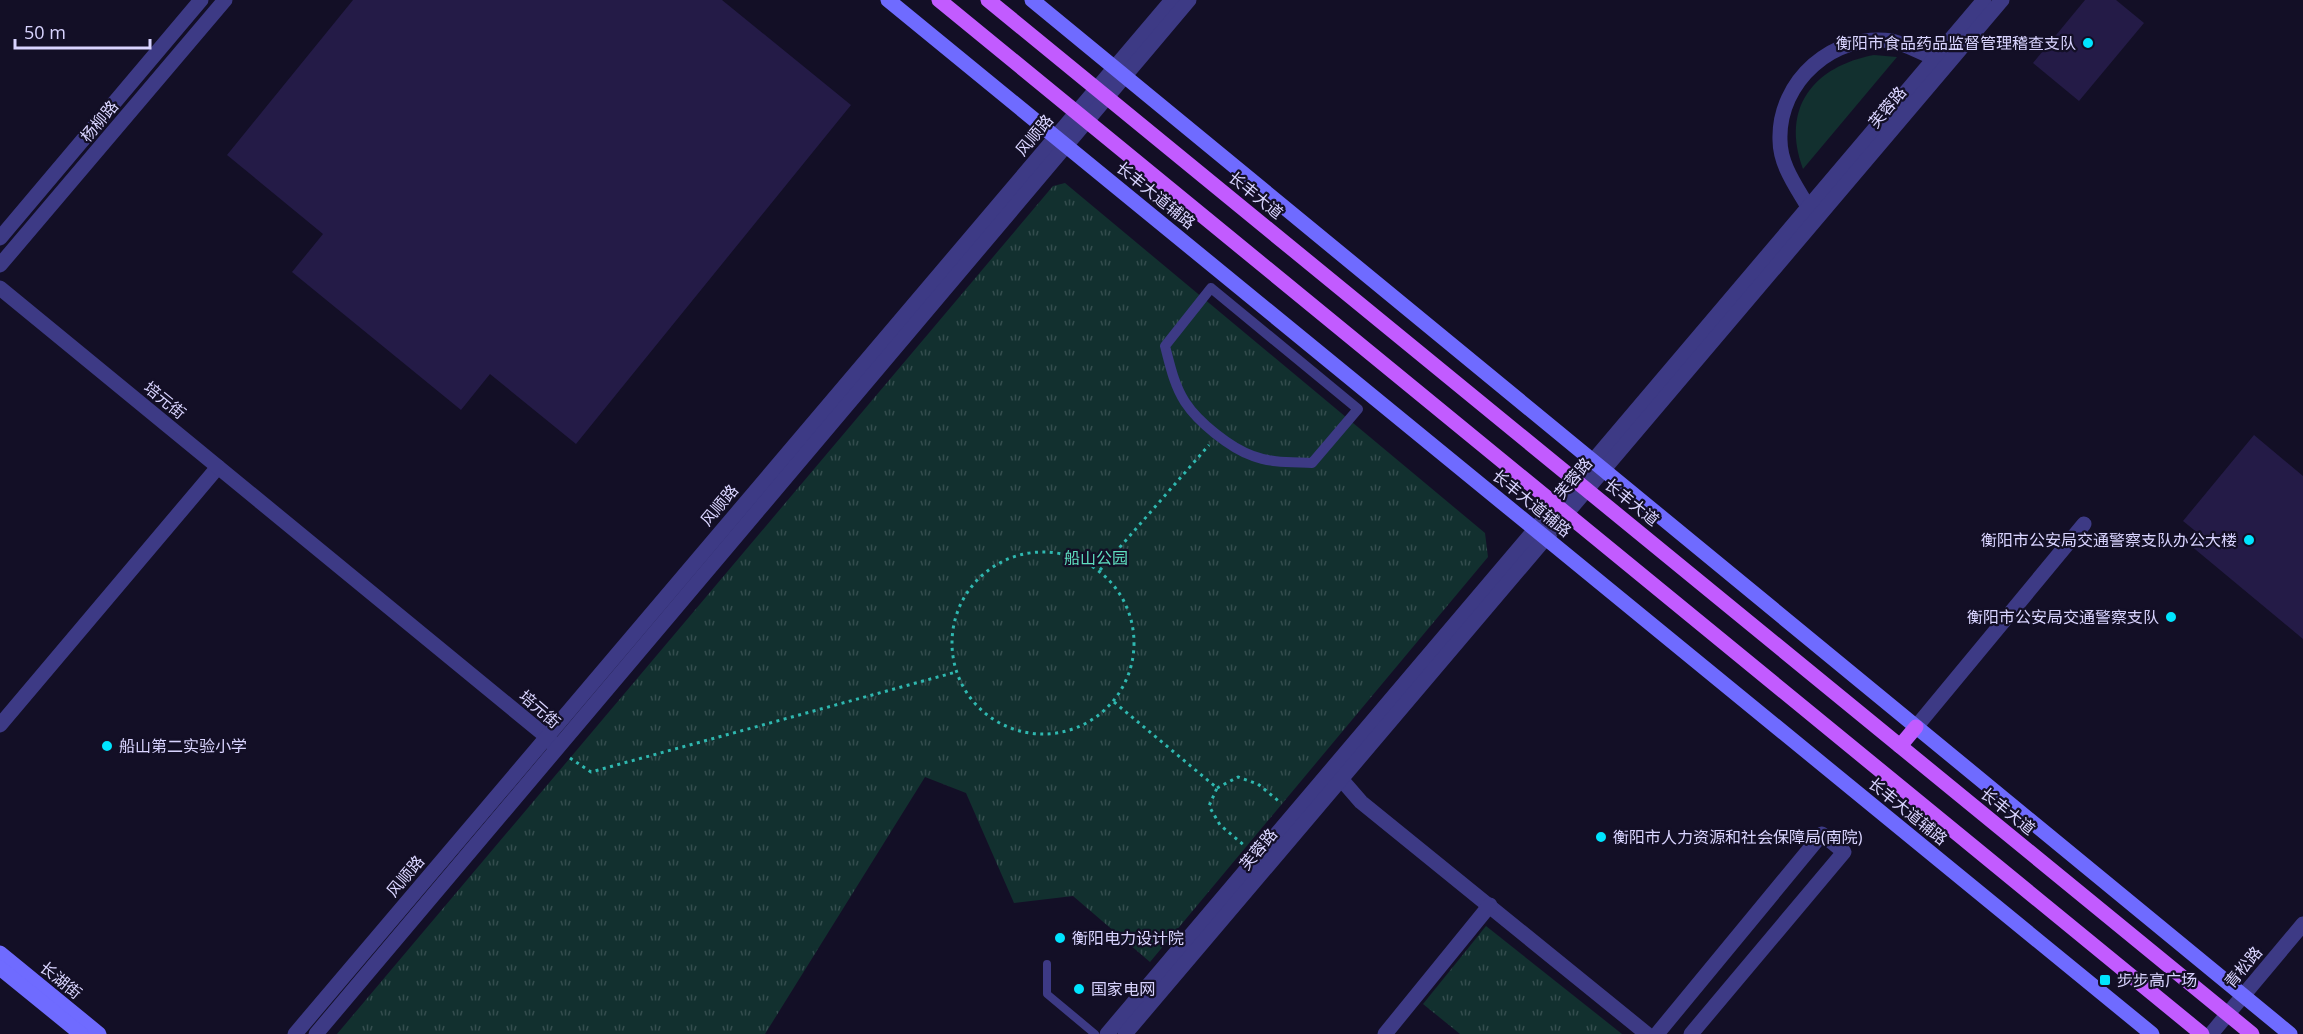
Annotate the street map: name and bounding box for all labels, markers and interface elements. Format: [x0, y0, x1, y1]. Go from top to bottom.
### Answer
scale bar [15, 12, 150, 50]
text: 50 m [24, 20, 66, 44]
place label: 衡阳市食品药品监督管理稽查支队 [1836, 32, 2076, 54]
marker: 衡阳市食品药品监督管理稽查支队 [2081, 36, 2095, 50]
street label: 芙蓉路 [1863, 82, 1911, 132]
street label: 杨柳路 [75, 96, 123, 146]
street label: 风顺路 [1010, 110, 1058, 160]
street label: 长丰大道辅路 [1112, 156, 1200, 234]
street label: 长丰大道 [1224, 166, 1288, 224]
street label: 培元街 [139, 376, 191, 424]
street label: 芙蓉路 [1549, 453, 1597, 503]
street label: 长丰大道辅路 [1488, 464, 1576, 542]
street label: 长丰大道 [1600, 473, 1664, 531]
street label: 风顺路 [695, 480, 743, 530]
place label: 衡阳市公安局交通警察支队办公大楼 [1981, 529, 2237, 551]
marker: 衡阳市公安局交通警察支队办公大楼 [2242, 533, 2256, 547]
park label: 船山公园 [1064, 547, 1128, 569]
place label: 衡阳市公安局交通警察支队 [1967, 606, 2159, 628]
marker: 衡阳市公安局交通警察支队 [2164, 610, 2178, 624]
street label: 培元街 [515, 685, 565, 733]
place label: 船山第二实验小学 [119, 735, 247, 757]
marker: 船山第二实验小学 [100, 739, 114, 753]
street label: 长丰大道辅路 [1864, 772, 1952, 850]
street label: 长丰大道 [1976, 782, 2040, 840]
street label: 芙蓉路 [1234, 824, 1282, 874]
place label: 衡阳市人力资源和社会保障局(南院) [1613, 826, 1863, 848]
marker: 衡阳市人力资源和社会保障局(南院) [1594, 830, 1608, 844]
street label: 风顺路 [381, 851, 429, 901]
place label: 衡阳电力设计院 [1072, 927, 1184, 949]
marker: 衡阳电力设计院 [1053, 931, 1067, 945]
street label: 青松路 [2219, 942, 2267, 992]
street label: 长湖街 [35, 956, 87, 1004]
place label: 步步高广场 [2117, 969, 2197, 991]
marker: 步步高广场 [2098, 973, 2112, 987]
place label: 国家电网 [1091, 978, 1155, 1000]
marker: 国家电网 [1072, 982, 1086, 996]

